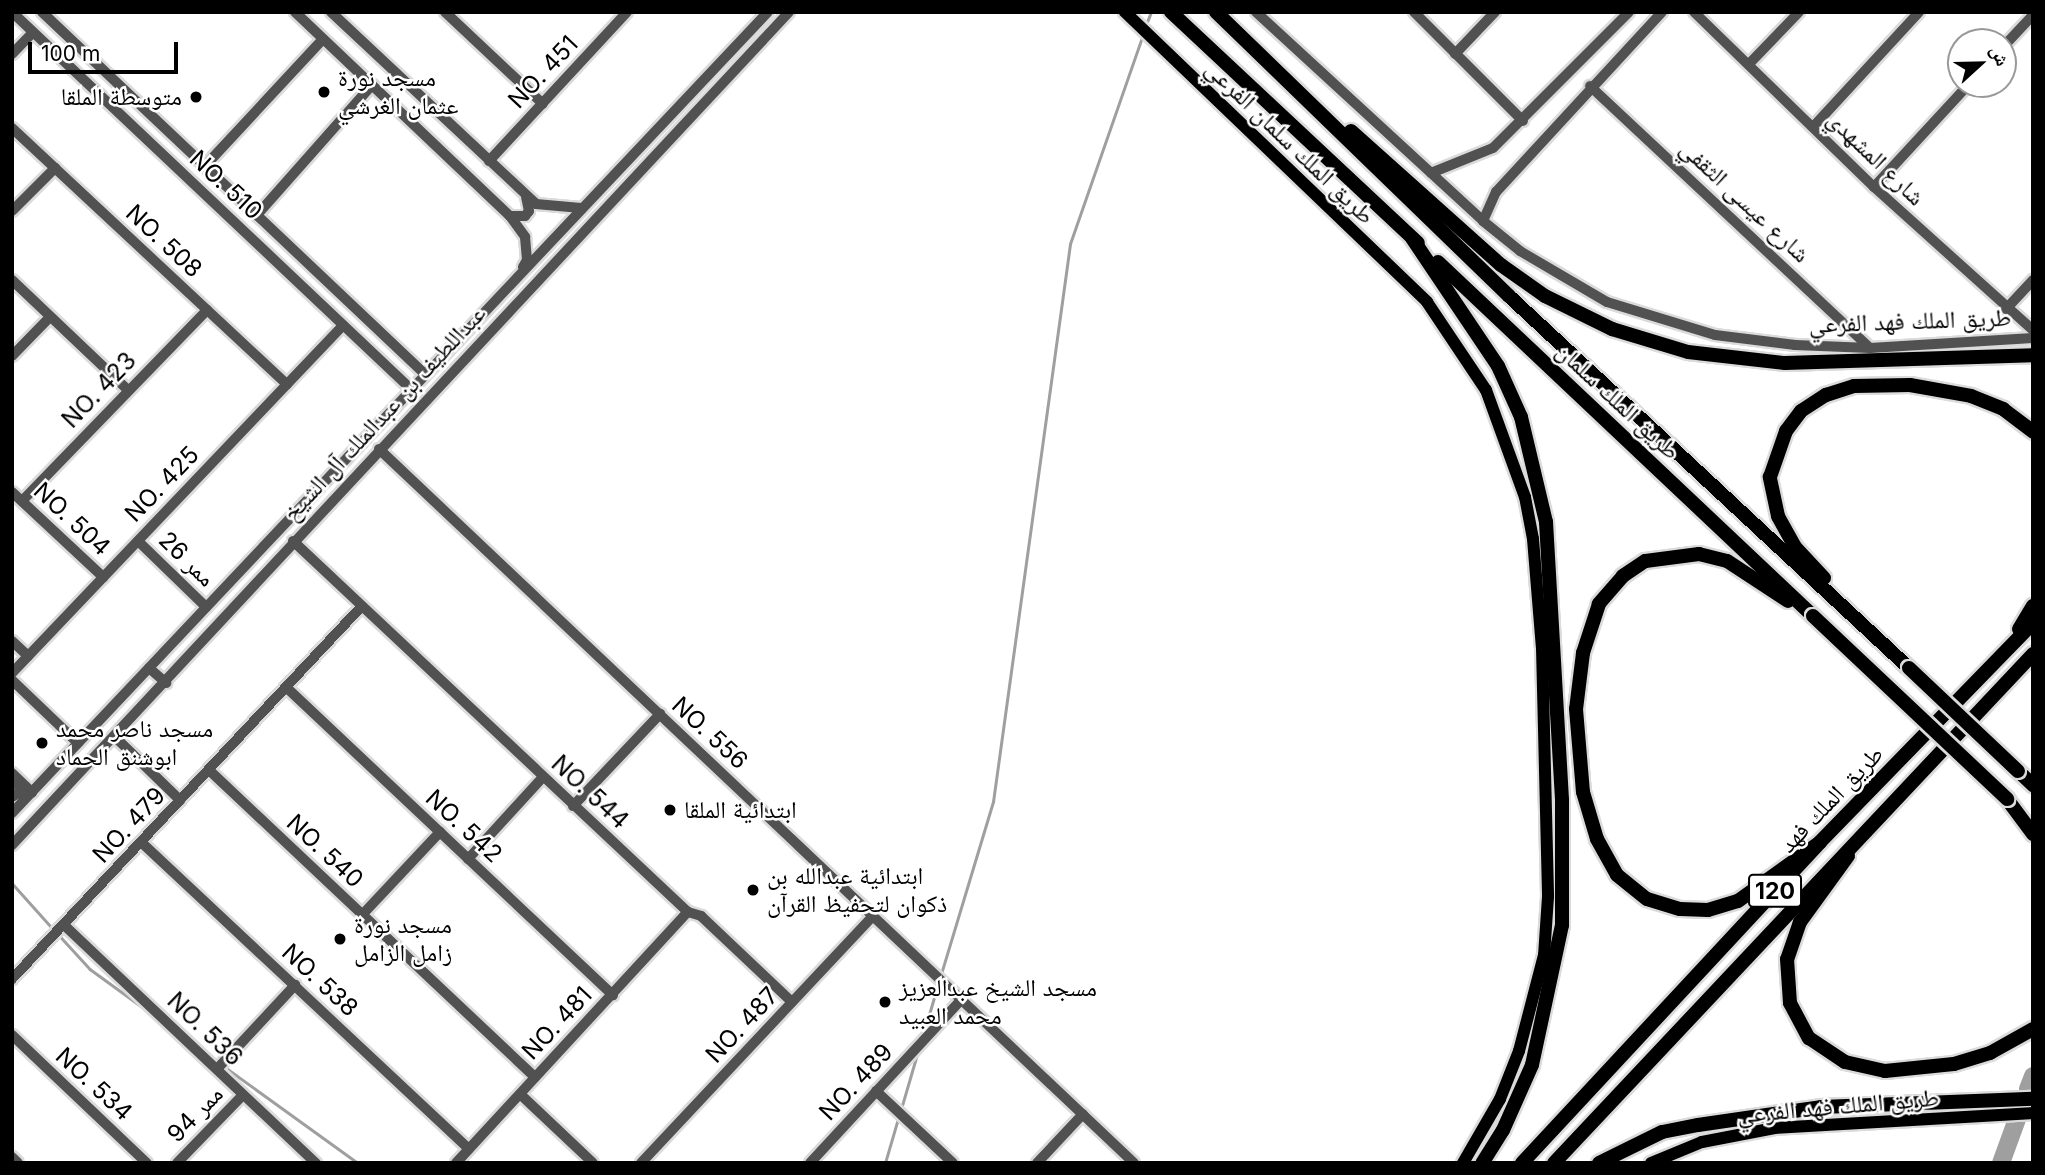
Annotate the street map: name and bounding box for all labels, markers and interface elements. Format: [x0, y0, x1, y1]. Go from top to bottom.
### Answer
scale bar [32, 28, 182, 72]
north arrow [1947, 28, 2017, 98]
street label: NO. 451 [502, 30, 584, 114]
text: 100 m [41, 41, 100, 66]
text: ش [1986, 42, 2015, 69]
street label: طريق الملك سلمان الفرعي [1200, 54, 1380, 230]
place label: مسجد نورة عثمان الغرشي [338, 64, 458, 120]
place label: متوسطة الملقا [61, 83, 182, 111]
marker: مسجد نورة عثمان الغرشي [316, 84, 332, 100]
marker: متوسطة الملقا [188, 89, 204, 105]
street label: شارع المشهدي [1821, 104, 1931, 212]
street label: شارع عيسى الثقفي [1674, 134, 1816, 268]
street label: NO. 510 [184, 144, 268, 226]
street label: NO. 508 [120, 199, 208, 283]
street label: عبداللطيف بن عبدالملك آل الشيخ [277, 299, 491, 527]
street label: طريق الملك فهد الفرعي [1808, 303, 2012, 339]
street label: طريق الملك سلمان [1550, 336, 1686, 466]
street label: NO. 423 [56, 346, 142, 434]
street label: NO. 425 [119, 440, 205, 528]
street label: NO. 504 [28, 476, 116, 562]
street label: ممر 26 [153, 525, 221, 593]
street label: NO. 556 [666, 691, 754, 775]
place label: مسجد ناصر محمد ابوشنق الحماد [56, 715, 213, 771]
marker: مسجد ناصر محمد ابوشنق الحماد [34, 735, 50, 751]
street label: طريق الملك فهد [1773, 740, 1889, 858]
street label: NO. 544 [546, 749, 634, 835]
street label: NO. 479 [87, 781, 171, 869]
street label: NO. 542 [420, 783, 508, 869]
place label: ابتدائية الملقا [684, 796, 797, 824]
marker: ابتدائية الملقا [662, 802, 678, 818]
street label: NO. 540 [281, 808, 369, 894]
place label: ابتدائية عبدالله بن ذكوان لتحفيظ القرآن [767, 862, 947, 918]
road number: 120 [1747, 872, 1803, 911]
marker: ابتدائية عبدالله بن ذكوان لتحفيظ القرآن [745, 882, 761, 898]
place label: مسجد نورة زامل الزامل [354, 911, 452, 967]
marker: مسجد نورة زامل الزامل [332, 931, 348, 947]
street label: NO. 538 [276, 938, 364, 1022]
place label: مسجد الشيخ عبدالعزيز محمد العبيد [899, 974, 1097, 1030]
street label: NO. 481 [516, 981, 598, 1065]
street label: NO. 487 [700, 981, 784, 1069]
street label: NO. 536 [161, 986, 249, 1072]
marker: مسجد الشيخ عبدالعزيز محمد العبيد [877, 994, 893, 1010]
street label: NO. 489 [813, 1038, 899, 1126]
street label: NO. 534 [50, 1041, 138, 1127]
street label: ممر 94 [161, 1080, 229, 1148]
street label: طريق الملك فهد الفرعي [1736, 1083, 1940, 1129]

